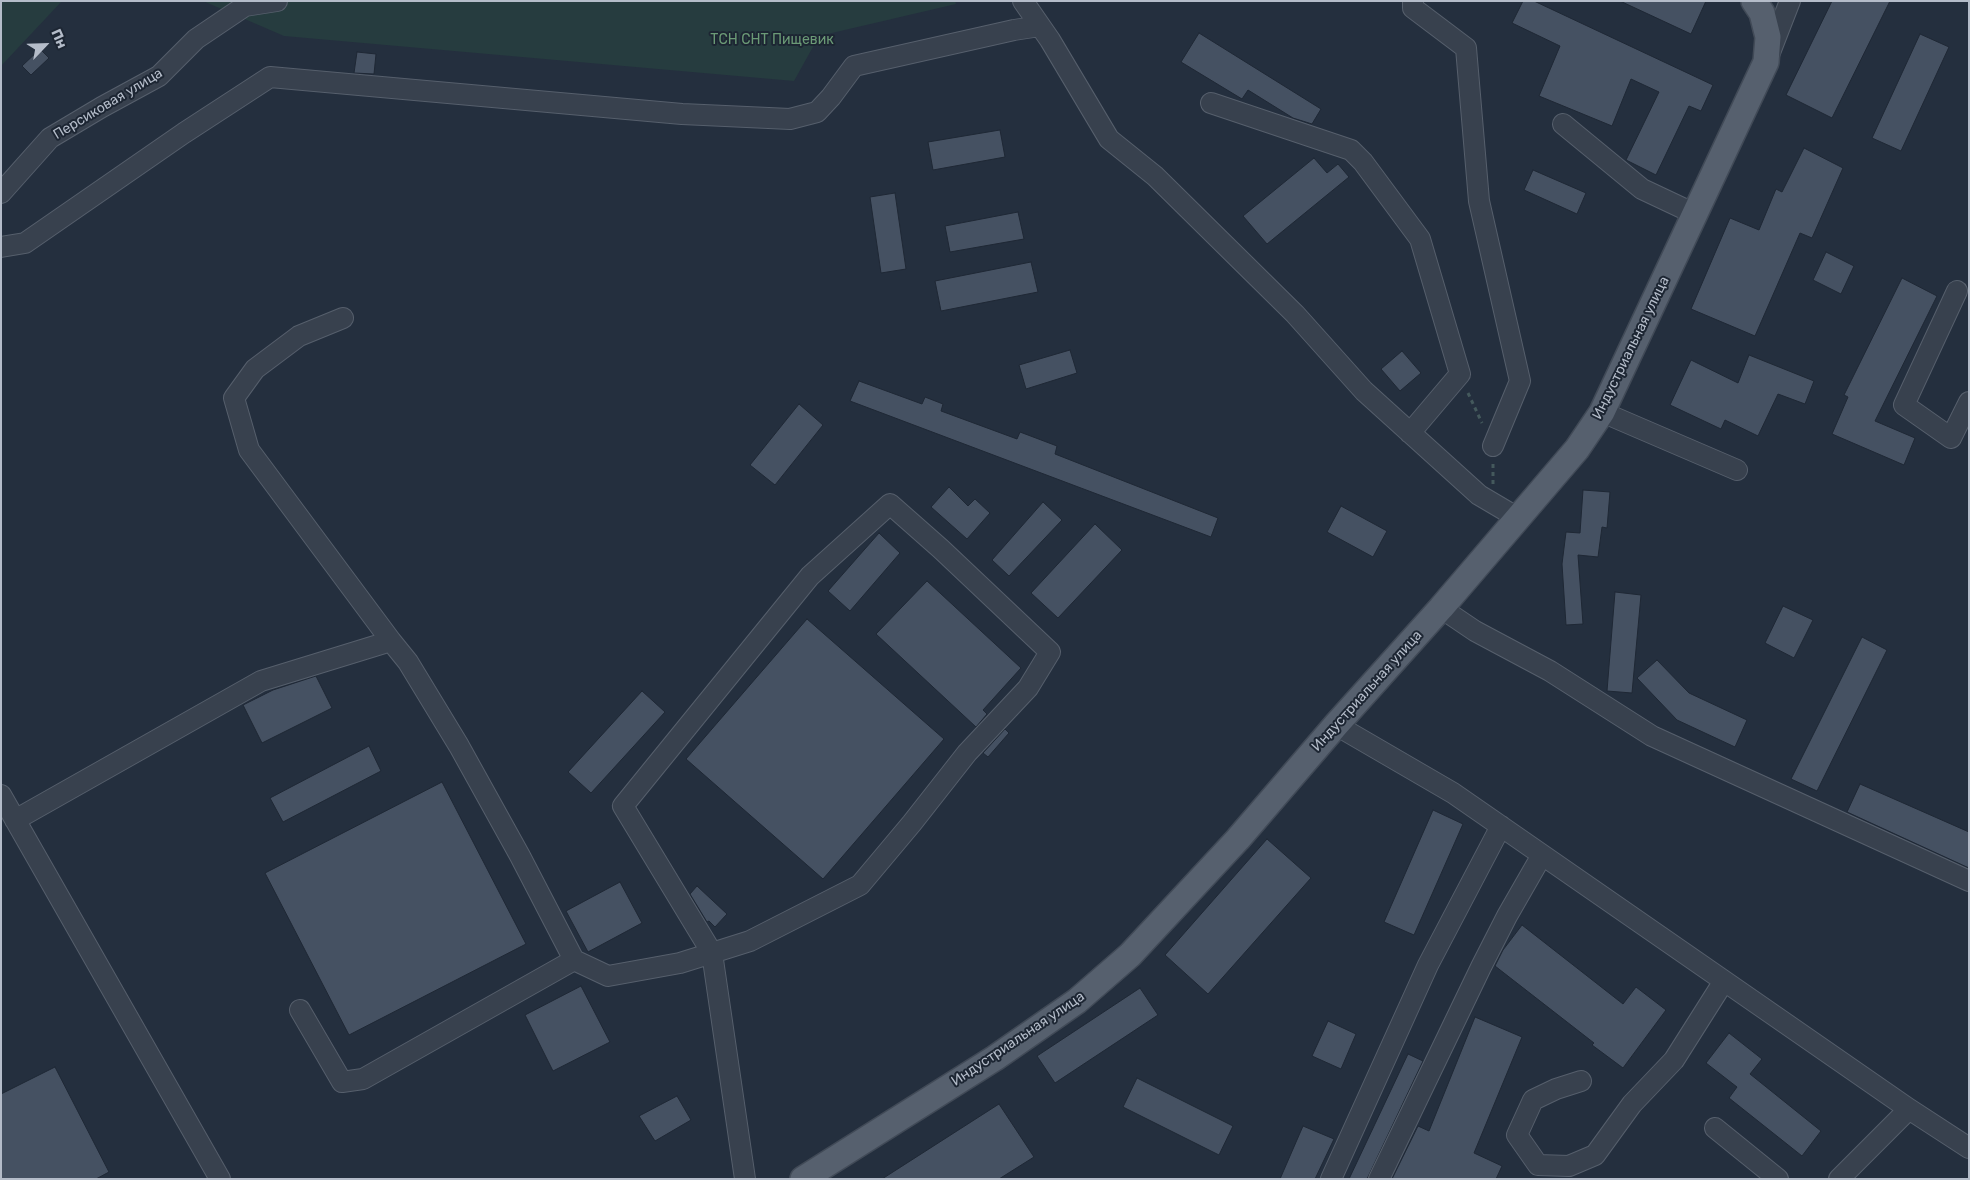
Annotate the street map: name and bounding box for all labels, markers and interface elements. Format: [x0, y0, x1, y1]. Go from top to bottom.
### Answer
north arrow [20, 20, 70, 70]
text: Пн [47, 26, 71, 51]
park label: ТСН СНТ Пищевик [710, 32, 834, 48]
street label: Персиковая улица [50, 65, 166, 143]
street label: Индустриальная улица [1589, 274, 1673, 422]
street label: Индустриальная улица [1308, 627, 1426, 755]
street label: Индустриальная улица [948, 988, 1088, 1090]

